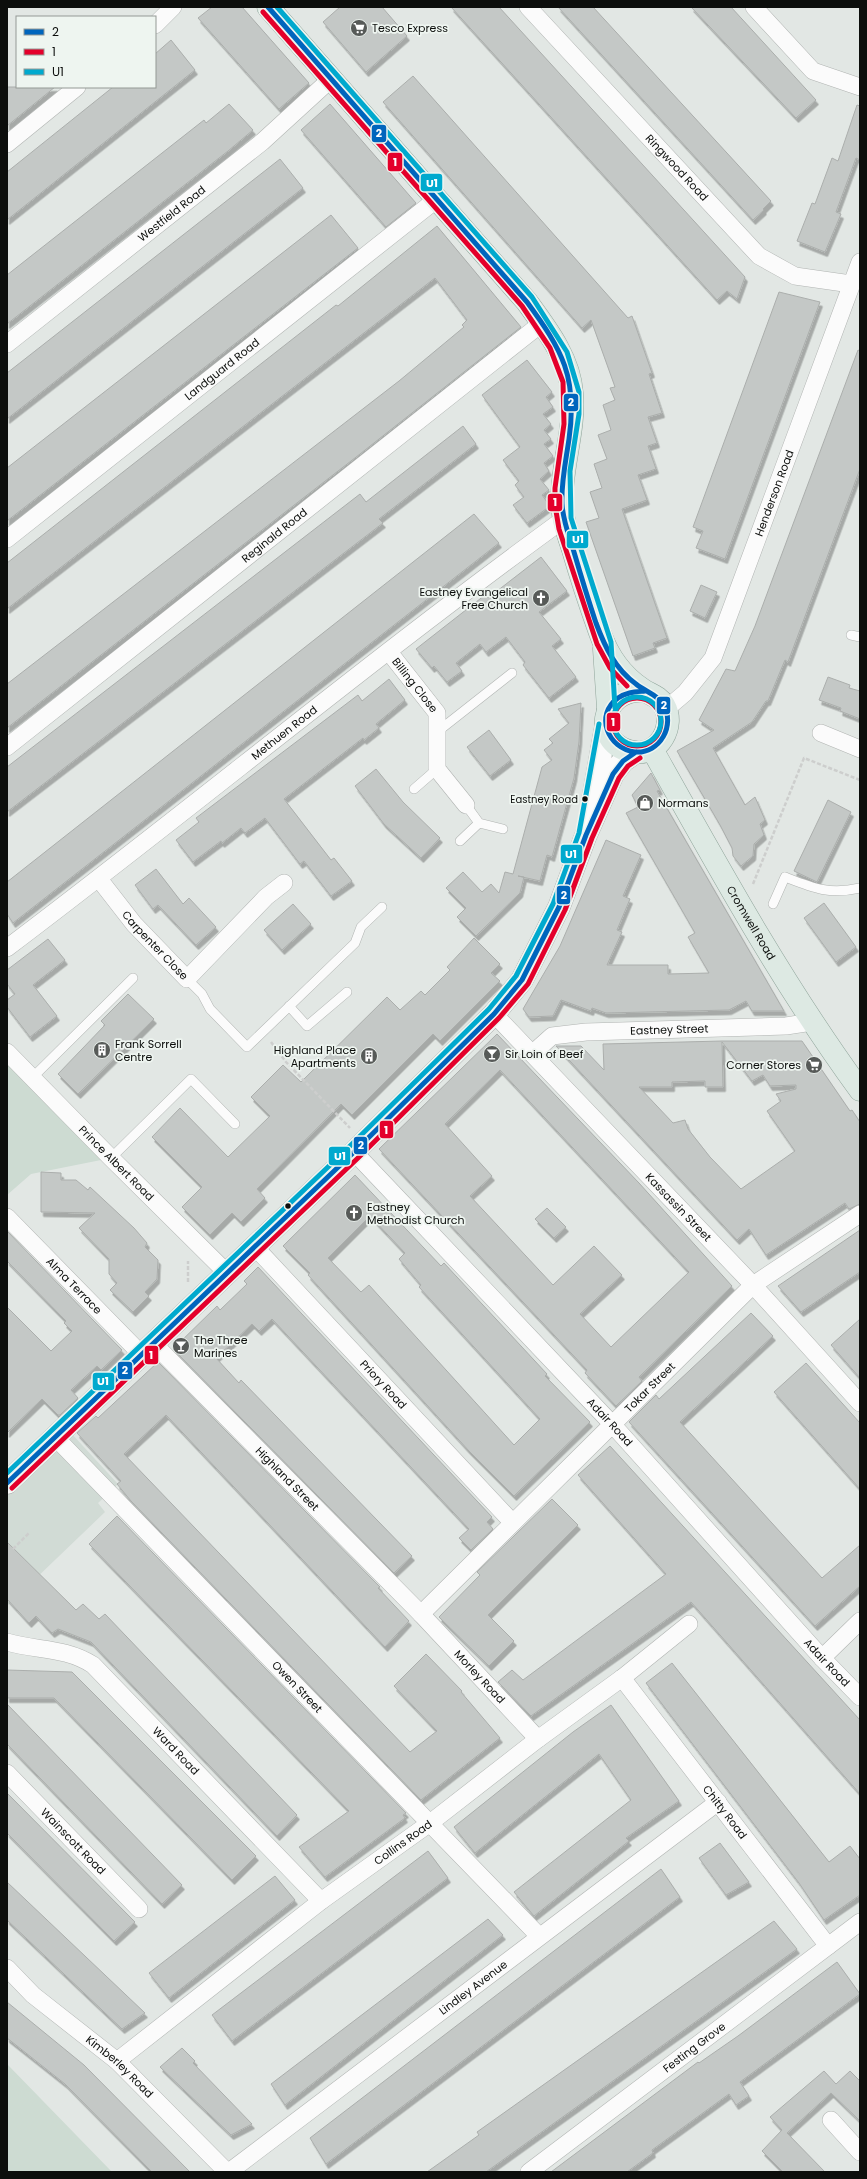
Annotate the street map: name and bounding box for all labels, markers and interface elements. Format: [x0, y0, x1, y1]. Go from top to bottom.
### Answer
legend [16, 16, 156, 88]
supermarket icon: Tesco Express [349, 18, 369, 38]
place label: Tesco Express [372, 20, 448, 36]
text: 2 [52, 23, 59, 40]
text: 1 [52, 43, 56, 60]
text: U1 [52, 63, 64, 80]
line badge: 2 [371, 124, 387, 143]
text: 2 [376, 125, 382, 141]
street label: Ringwood Road [642, 131, 712, 205]
line badge: 1 [387, 152, 403, 172]
text: 1 [393, 154, 397, 170]
line badge: U1 [420, 173, 443, 192]
text: U1 [426, 175, 438, 191]
street label: Westfield Road [134, 182, 209, 245]
street label: Landguard Road [181, 334, 263, 404]
line badge: 2 [563, 393, 579, 412]
text: 2 [568, 394, 574, 410]
street label: Henderson Road [751, 447, 798, 539]
line badge: 1 [547, 493, 563, 512]
text: 1 [553, 494, 557, 510]
street label: Reginald Road [238, 504, 311, 566]
line badge: U1 [566, 530, 589, 549]
text: U1 [572, 531, 584, 547]
place label: Eastney Evangelical Free Church [419, 584, 528, 613]
church icon: Eastney Evangelical Free Church [531, 588, 551, 608]
street label: Billing Close [388, 654, 442, 716]
line badge: 2 [656, 696, 671, 715]
text: 2 [661, 697, 667, 713]
street label: Methuen Road [248, 702, 320, 764]
line badge: 1 [606, 712, 621, 732]
text: 1 [611, 714, 615, 730]
place label: Eastney Road [510, 792, 578, 807]
shop icon: Normans [635, 793, 655, 813]
marker: Eastney Road [580, 794, 590, 804]
place label: Normans [658, 795, 709, 811]
line badge: U1 [560, 844, 583, 864]
text: U1 [565, 846, 577, 862]
street label: Cromwell Road [723, 883, 779, 963]
line badge: 2 [556, 885, 571, 905]
text: 2 [561, 887, 567, 903]
street label: Carpenter Close [118, 907, 192, 984]
street label: Eastney Street [630, 1020, 709, 1039]
place label: Frank Sorrell Centre [115, 1036, 182, 1065]
building icon: Frank Sorrell Centre [92, 1040, 112, 1060]
place label: Highland Place Apartments [274, 1042, 356, 1071]
bar icon: Sir Loin of Beef [482, 1044, 502, 1064]
building icon: Highland Place Apartments [359, 1046, 379, 1066]
place label: Sir Loin of Beef [505, 1046, 584, 1062]
supermarket icon: Corner Stores [804, 1055, 824, 1075]
place label: Corner Stores [726, 1057, 801, 1073]
line badge: 1 [379, 1120, 394, 1139]
street label: Prince Albert Road [75, 1122, 158, 1204]
text: 1 [384, 1122, 388, 1138]
line badge: 2 [353, 1136, 368, 1155]
text: 2 [358, 1137, 364, 1153]
line badge: U1 [328, 1146, 351, 1166]
text: U1 [334, 1148, 346, 1164]
street label: Kassassin Street [642, 1169, 715, 1245]
place label: Eastney Methodist Church [367, 1199, 465, 1228]
unlabelled marker [283, 1201, 293, 1211]
church icon: Eastney Methodist Church [344, 1203, 364, 1223]
street label: Alma Terrace [43, 1254, 106, 1318]
place label: The Three Marines [194, 1332, 248, 1361]
bar icon: The Three Marines [171, 1336, 191, 1356]
line badge: 1 [144, 1345, 159, 1365]
text: 1 [149, 1347, 153, 1363]
street label: Priory Road [356, 1356, 410, 1413]
street label: Tokar Street [621, 1359, 679, 1416]
line badge: 2 [117, 1361, 133, 1380]
text: 2 [122, 1362, 128, 1378]
line badge: U1 [92, 1372, 115, 1391]
text: U1 [97, 1373, 109, 1389]
street label: Adair Road [583, 1394, 636, 1450]
street label: Highland Street [252, 1443, 323, 1515]
street label: Adair Road [800, 1635, 854, 1690]
street label: Morley Road [451, 1646, 509, 1707]
street label: Owen Street [268, 1657, 326, 1716]
street label: Ward Road [149, 1723, 203, 1778]
street label: Chitty Road [699, 1782, 751, 1842]
street label: Wainscott Road [37, 1804, 109, 1878]
street label: Collins Road [371, 1816, 435, 1869]
street label: Lindley Avenue [435, 1956, 511, 2018]
street label: Festing Grove [659, 2018, 729, 2076]
street label: Kimberley Road [83, 2032, 157, 2101]

